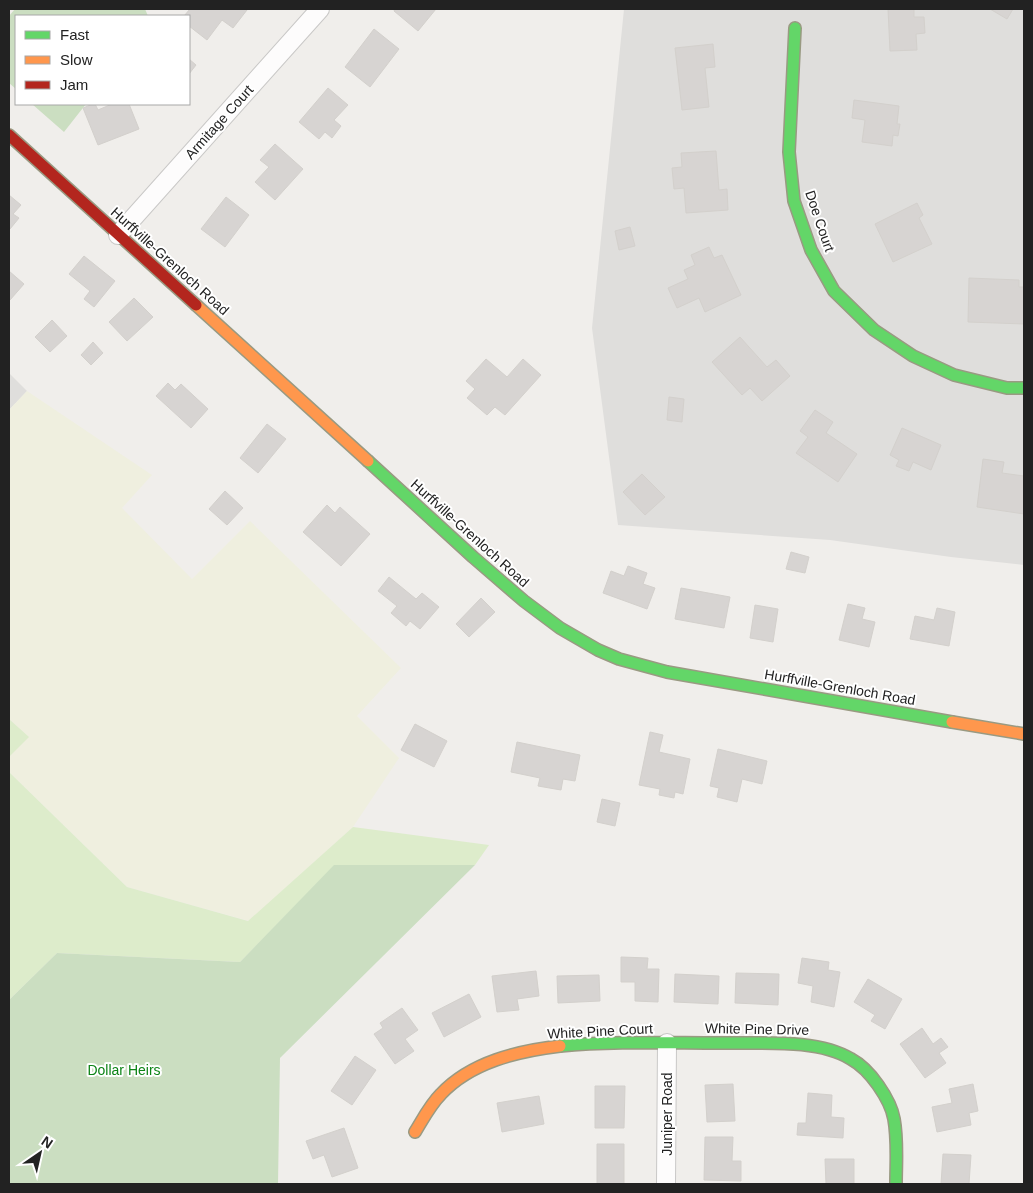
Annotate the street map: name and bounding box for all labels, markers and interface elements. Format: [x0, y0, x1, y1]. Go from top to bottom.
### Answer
legend [15, 15, 190, 105]
text: Fast [60, 26, 90, 43]
text: Slow [60, 51, 93, 68]
text: Jam [60, 76, 88, 93]
street label: Armitage Court [182, 82, 257, 162]
street label: Doe Court [802, 188, 838, 254]
street label: Hurffville-Grenloch Road [108, 204, 232, 318]
street label: Hurffville-Grenloch Road [408, 476, 532, 590]
street label: Hurffville-Grenloch Road [763, 666, 917, 708]
street label: White Pine Court [547, 1020, 653, 1042]
street label: White Pine Drive [705, 1020, 809, 1038]
park label: Dollar Heirs [87, 1062, 161, 1078]
street label: Juniper Road [659, 1072, 675, 1156]
north arrow [15, 1128, 65, 1178]
text: N [39, 1133, 56, 1152]

